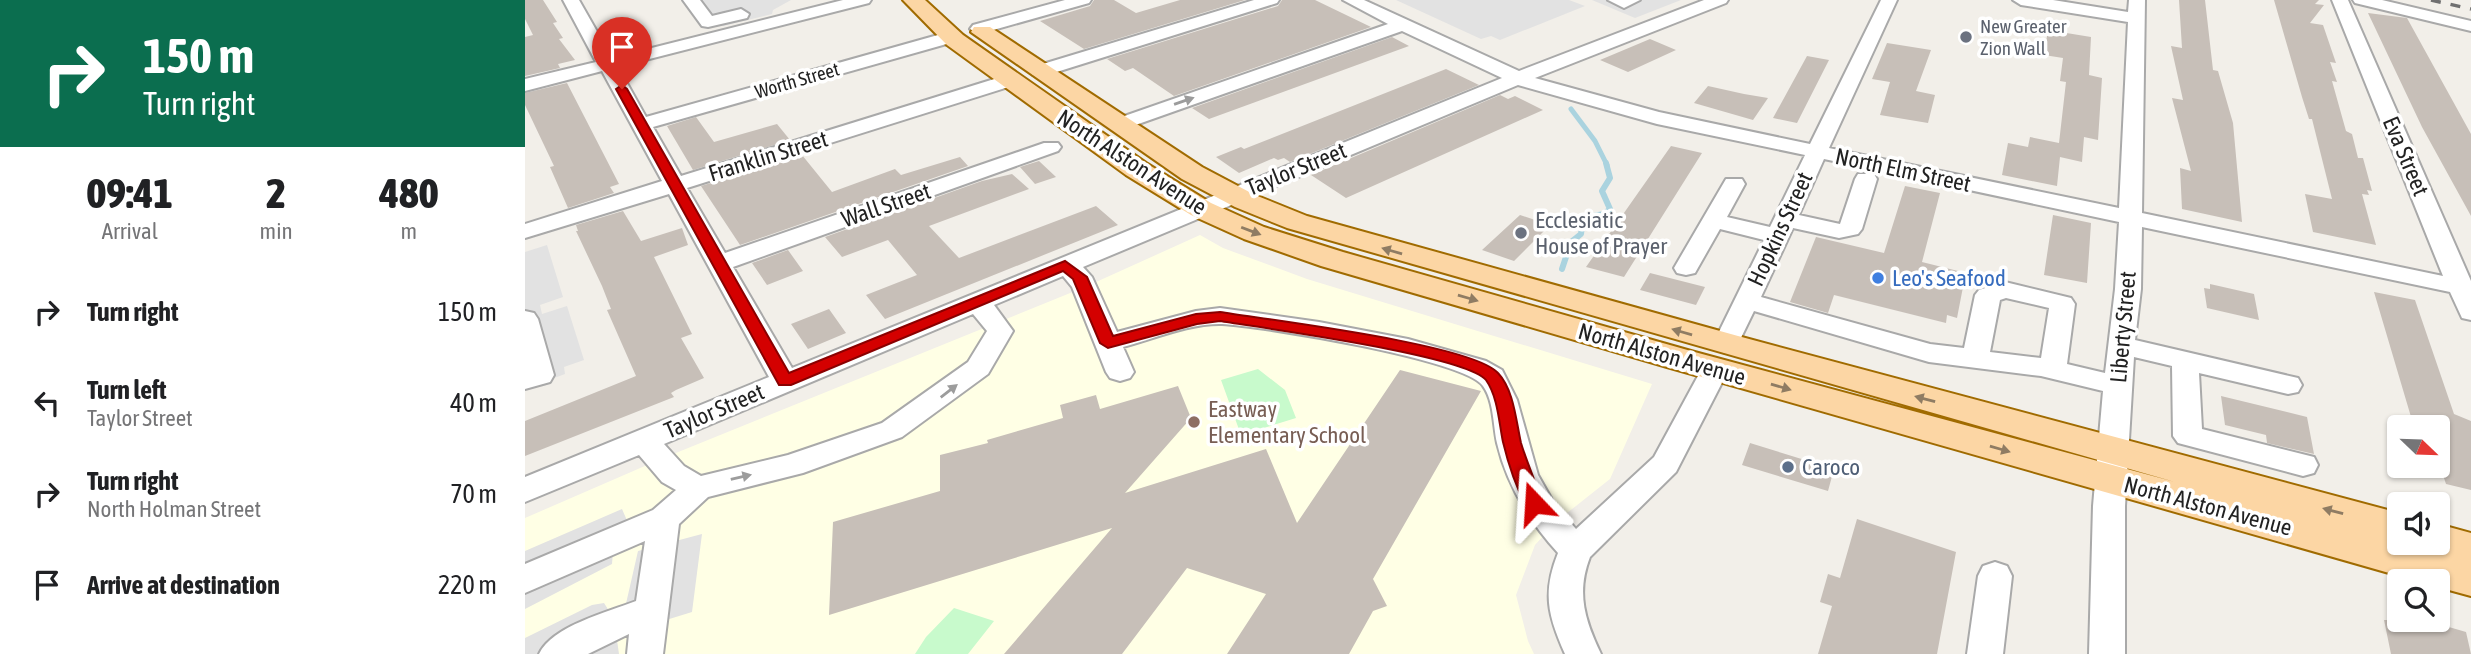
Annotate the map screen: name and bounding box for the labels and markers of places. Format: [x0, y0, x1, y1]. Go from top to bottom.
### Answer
place label: New Greater Zion Wall [1980, 15, 2067, 59]
pin [592, 17, 652, 89]
marker: New Greater Zion Wall [1958, 29, 1974, 45]
place label: Ecclesiatic House of Prayer [1535, 207, 1668, 259]
marker: Ecclesiatic House of Prayer [1513, 225, 1529, 241]
place label: Leo's Seafood [1892, 265, 2006, 291]
marker: Leo's Seafood [1870, 270, 1886, 286]
place label: Eastway Elementary School [1208, 396, 1366, 448]
marker: Eastway Elementary School [1186, 414, 1202, 430]
place label: Caroco [1802, 454, 1860, 480]
marker: Caroco [1780, 459, 1796, 475]

